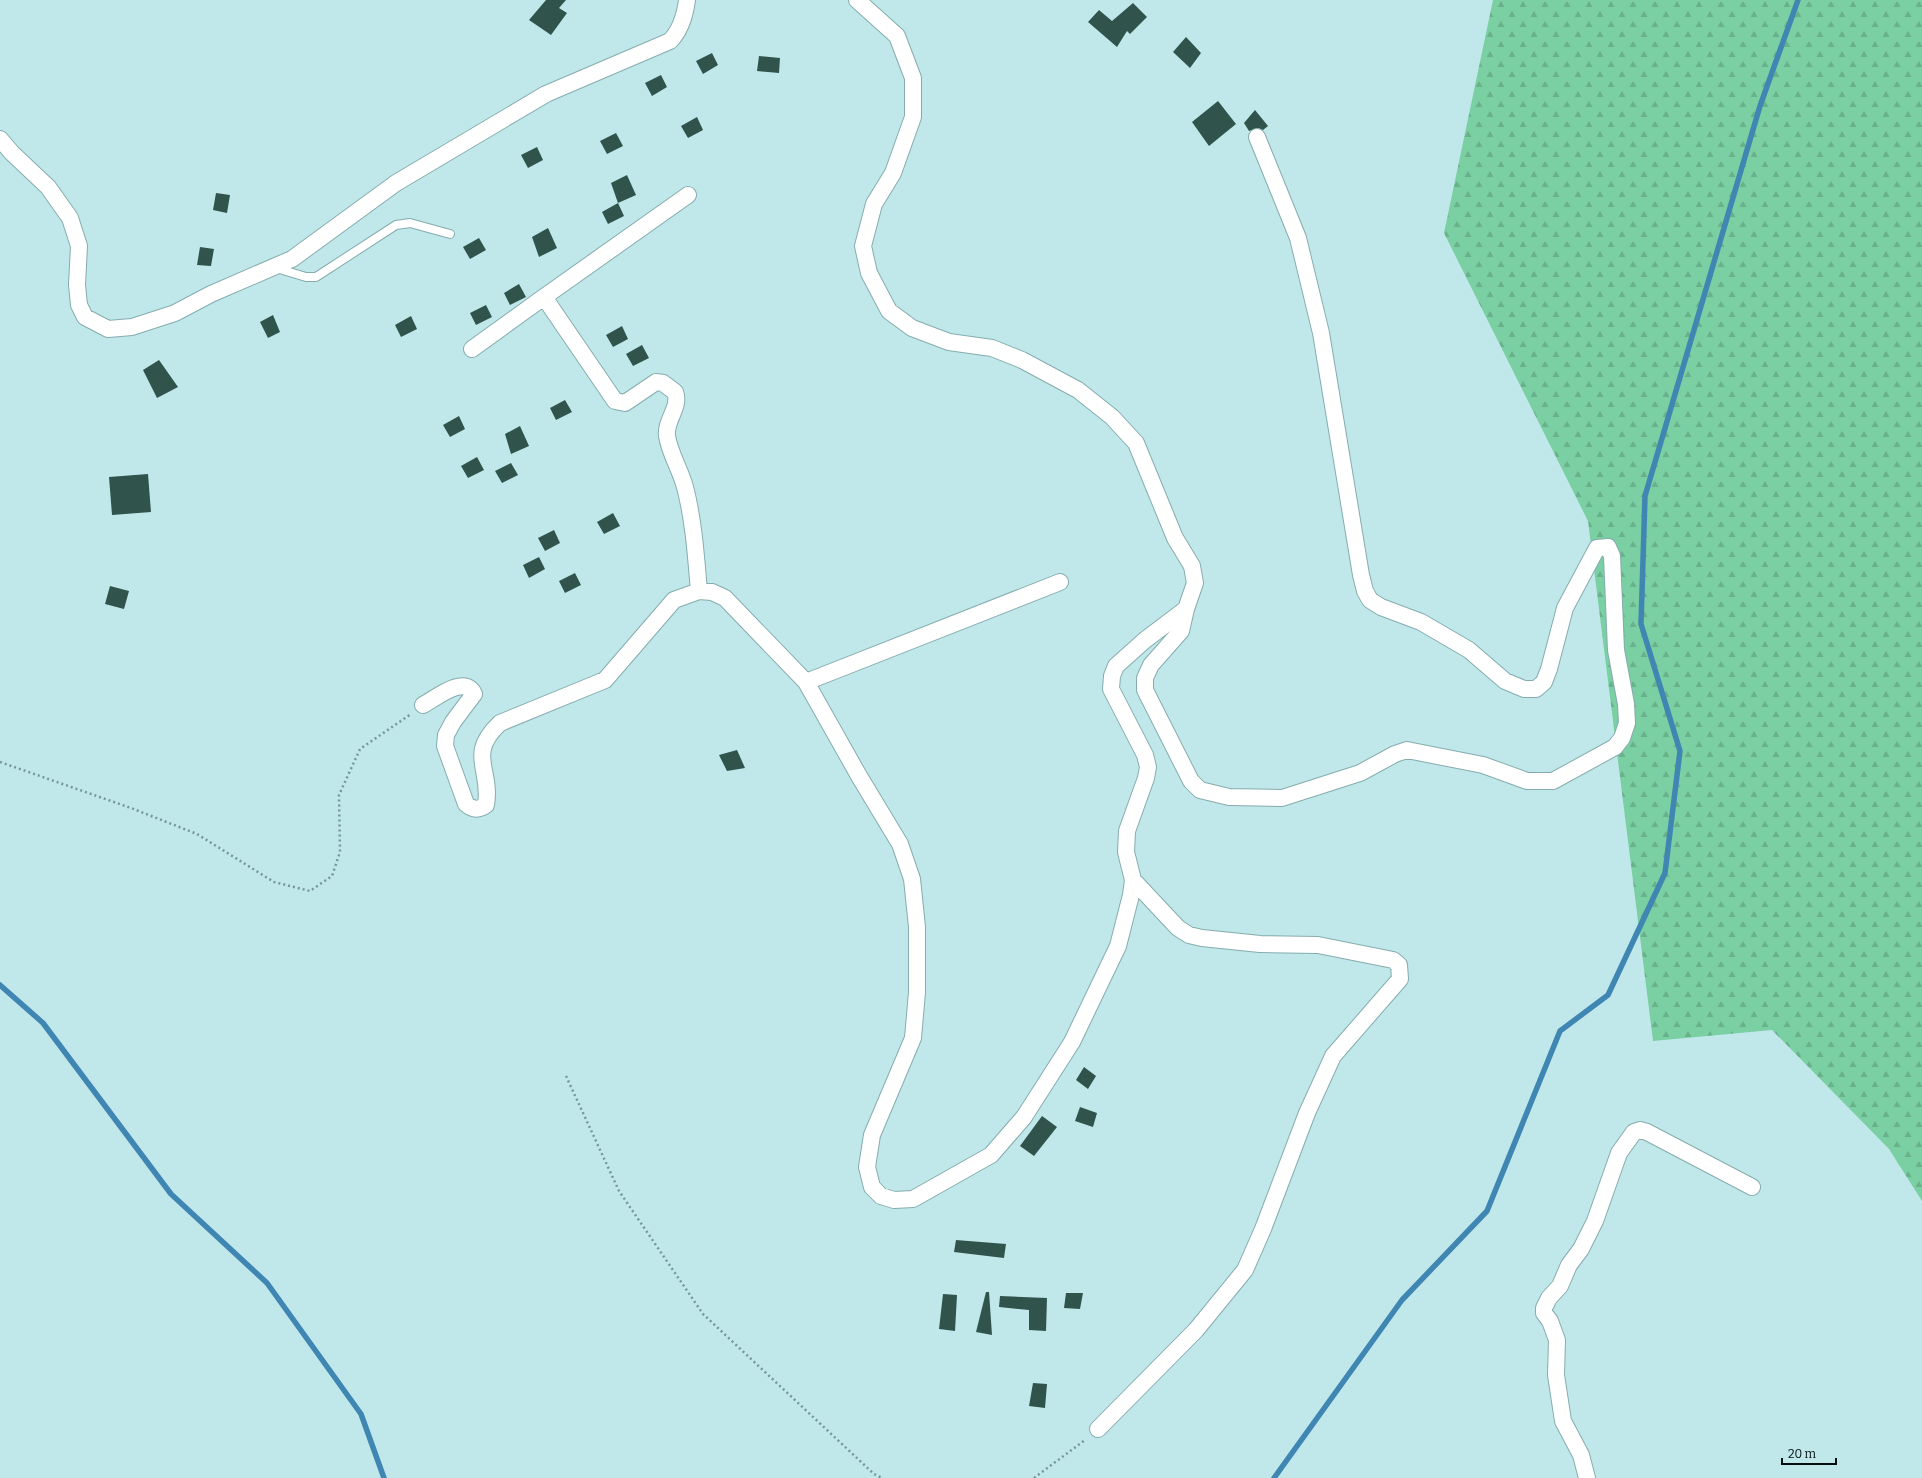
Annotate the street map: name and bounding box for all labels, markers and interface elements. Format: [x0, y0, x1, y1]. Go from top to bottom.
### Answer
scale bar [1782, 1440, 1836, 1466]
text: 20 m [1788, 1447, 1817, 1461]

